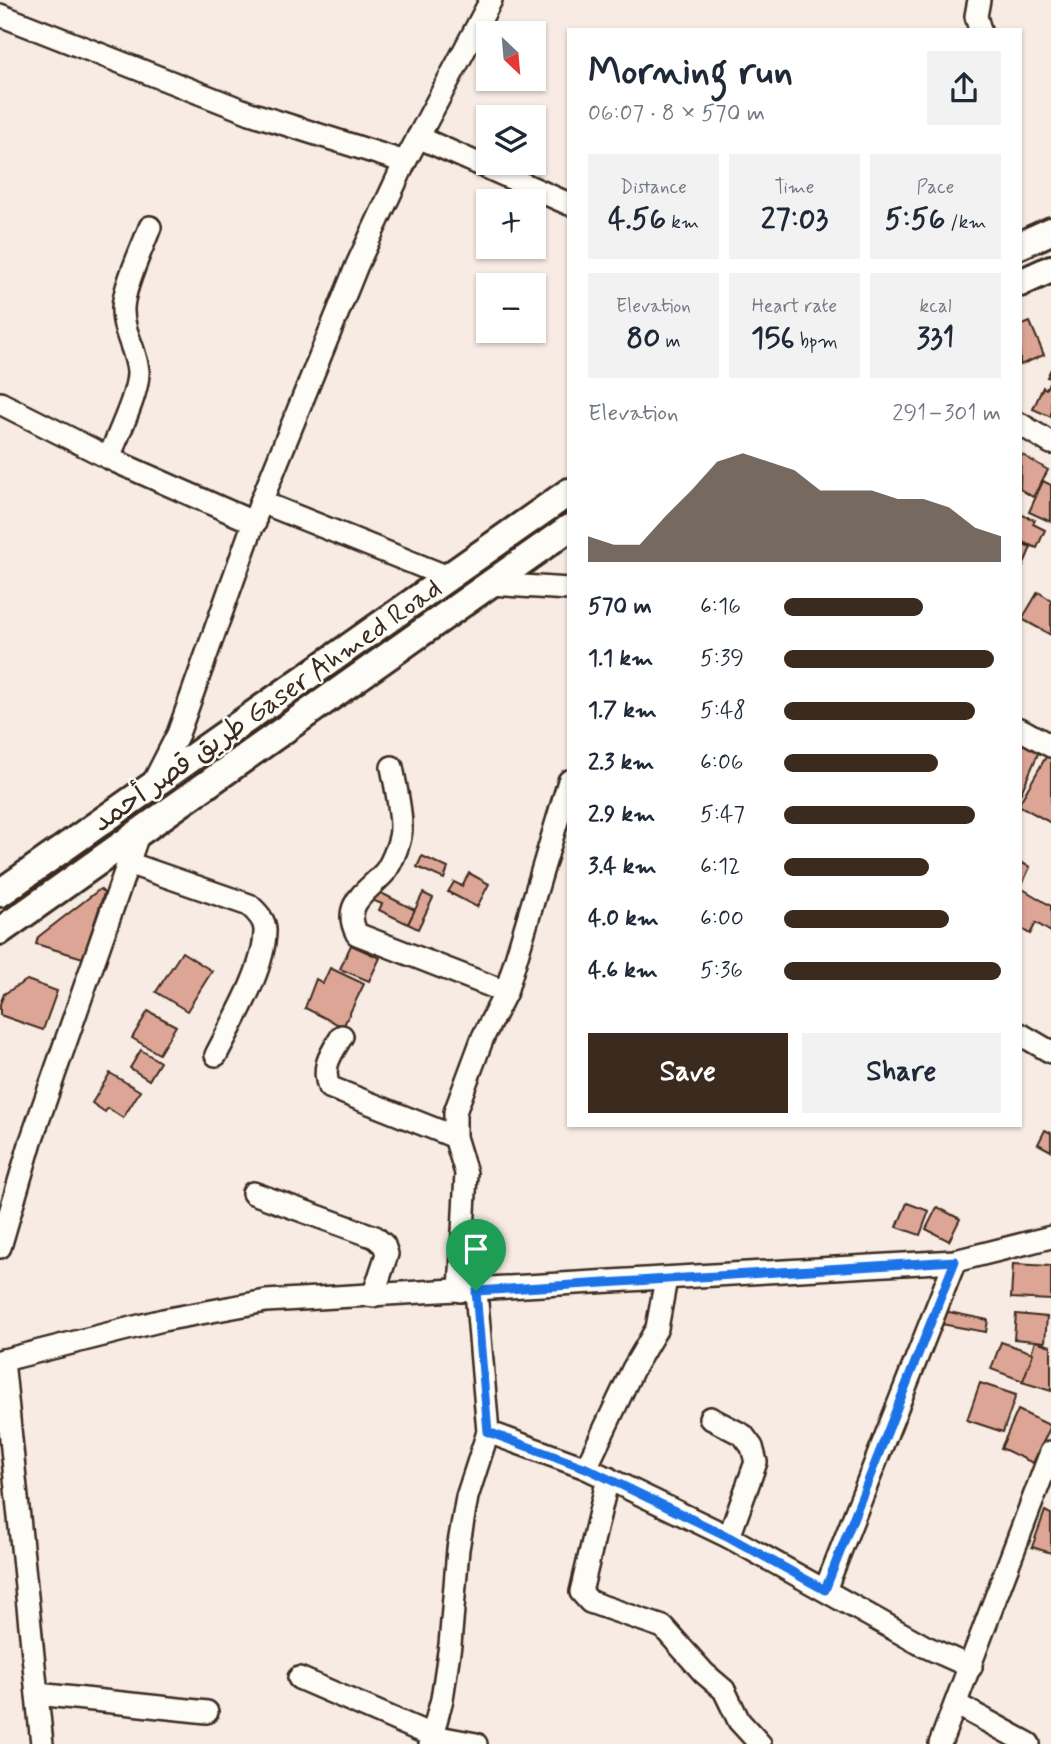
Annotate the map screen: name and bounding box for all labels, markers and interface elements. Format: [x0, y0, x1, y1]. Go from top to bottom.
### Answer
north arrow [476, 21, 546, 91]
map controls [476, 21, 546, 343]
text: Morning run [588, 48, 793, 97]
button: share [927, 51, 1001, 125]
text: 06:07 · 8 × 570 m [588, 99, 765, 129]
button: layers [476, 105, 546, 175]
text: Distance [620, 175, 687, 200]
text: Time [775, 175, 814, 200]
text: Pace [917, 175, 954, 200]
button: + [476, 189, 546, 259]
text: 4.56 [608, 200, 666, 239]
text: 27:03 [761, 200, 828, 239]
text: 5:56 [885, 200, 945, 239]
text: km [666, 210, 699, 235]
text: /km [945, 210, 986, 235]
button: − [476, 273, 546, 343]
text: Elevation [616, 294, 691, 319]
text: Heart rate [752, 294, 837, 319]
text: kcal [920, 294, 951, 319]
text: 80 [626, 319, 660, 358]
text: 156 [751, 319, 795, 358]
text: 331 [917, 319, 954, 358]
text: m [660, 329, 681, 354]
text: bpm [795, 329, 838, 354]
text: Elevation [588, 399, 679, 429]
text: 291–301 m [892, 399, 1001, 429]
street label: طريق قصر أحمد Gaser Ahmed Road [85, 571, 450, 841]
text: 570 m [588, 592, 652, 622]
text: 6:16 [700, 592, 741, 622]
text: 1.1 km [588, 644, 653, 674]
text: 5:39 [700, 644, 744, 674]
text: 1.7 km [588, 696, 657, 726]
text: 5:48 [700, 696, 746, 726]
text: 2.3 km [588, 748, 654, 778]
text: 6:06 [700, 748, 744, 778]
text: 2.9 km [588, 800, 655, 830]
text: 5:47 [700, 800, 745, 830]
text: 3.4 km [588, 852, 656, 882]
text: 6:12 [700, 852, 740, 882]
text: 4.0 km [588, 904, 659, 934]
text: 6:00 [700, 904, 744, 934]
text: 4.6 km [588, 956, 658, 986]
text: 5:36 [700, 956, 743, 986]
button: Save [588, 1033, 788, 1113]
button: Share [802, 1033, 1001, 1113]
pin [446, 1219, 506, 1291]
icon: arrive [457, 1230, 495, 1268]

